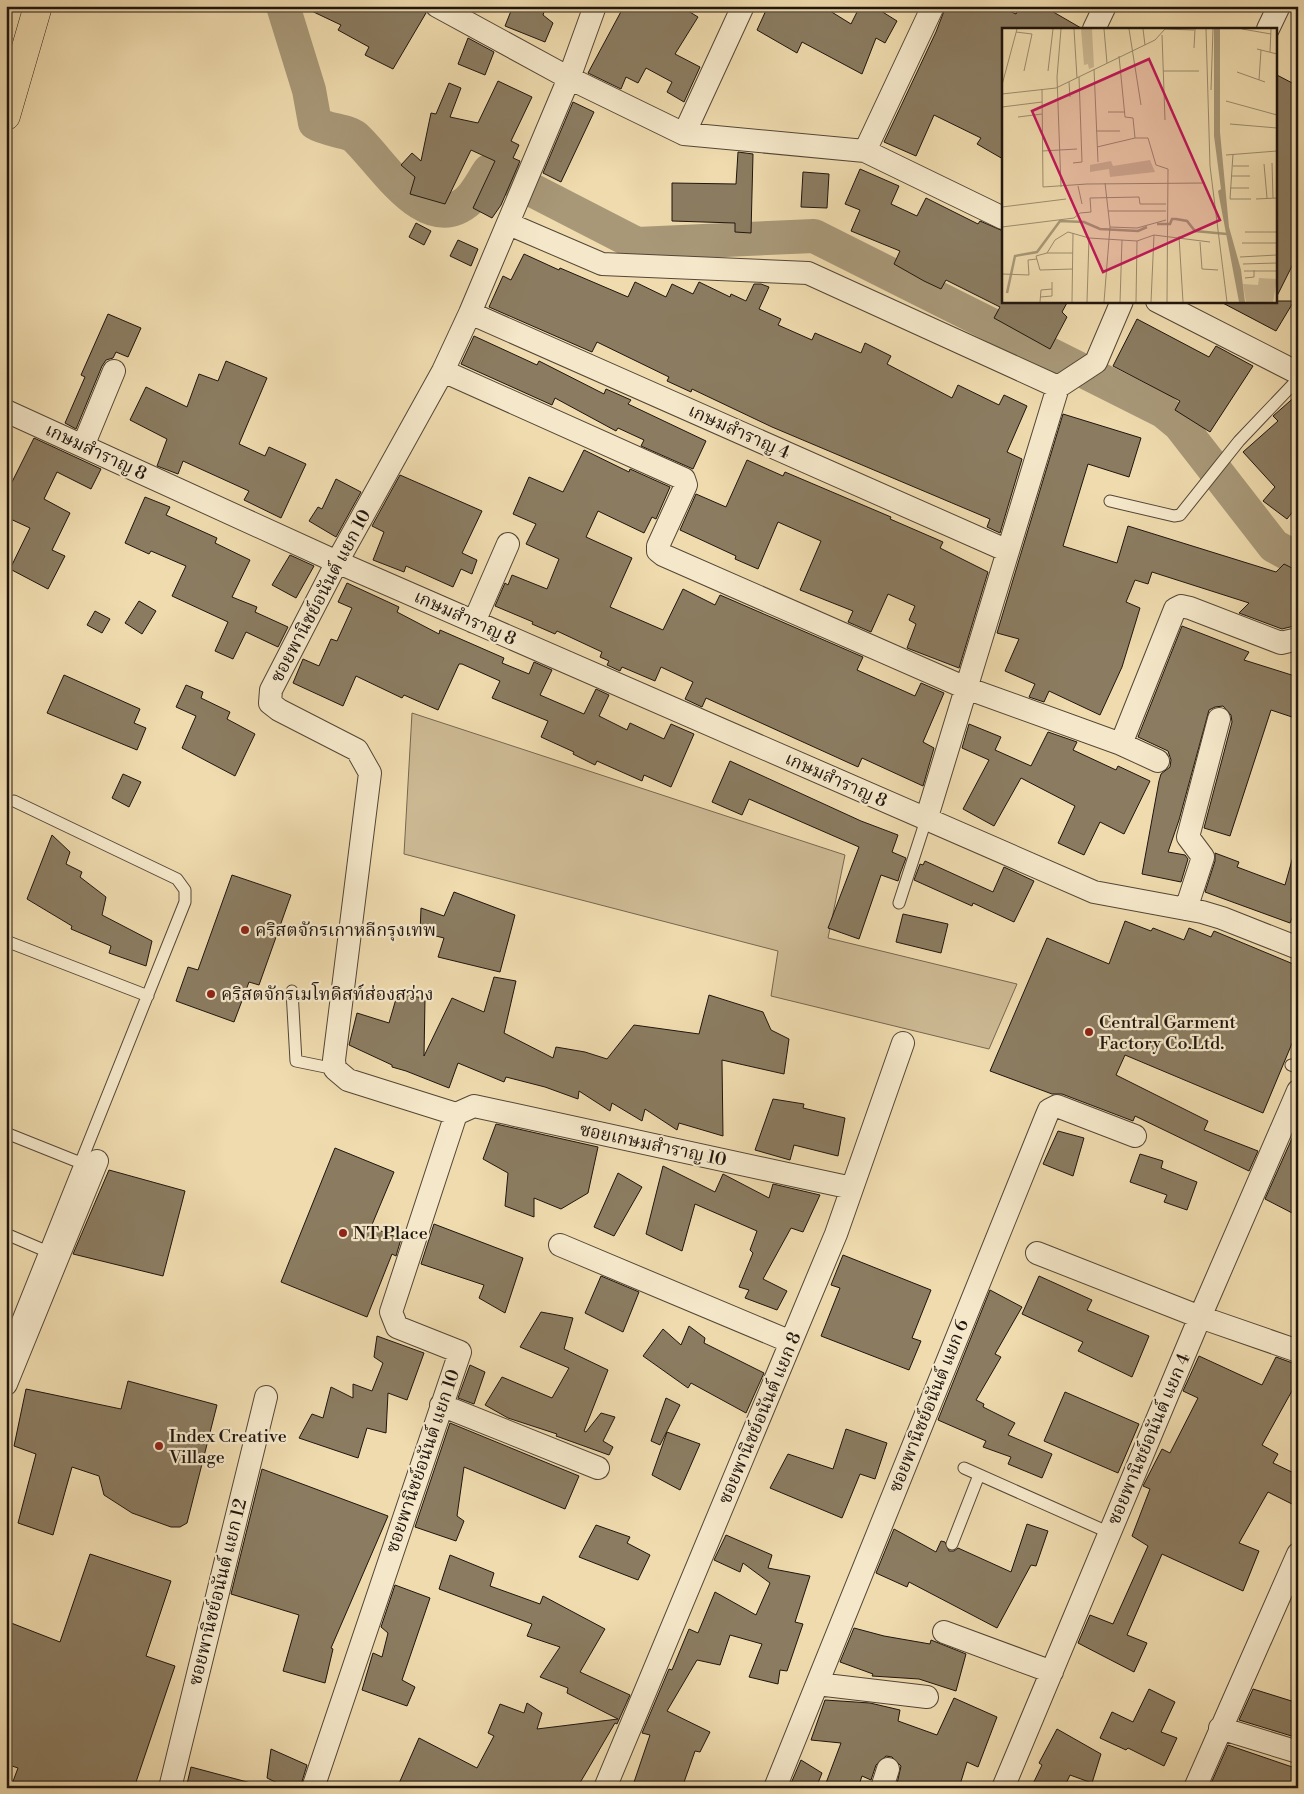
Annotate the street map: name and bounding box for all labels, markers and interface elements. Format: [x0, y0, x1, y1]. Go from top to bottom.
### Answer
inset map [1002, 28, 1276, 302]
street label: เกษมสำราญ 4 [684, 399, 794, 465]
street label: เกษมสำราญ 8 [42, 418, 150, 486]
street label: ซอยพานิชย์อนันต์ แยก 10 [266, 505, 376, 686]
street label: เกษมสำราญ 8 [410, 585, 520, 651]
street label: เกษมสำราญ 8 [781, 747, 891, 813]
place label: คริสตจักรเกาหลีกรุงเทพ [255, 919, 436, 942]
marker: คริสตจักรเกาหลีกรุงเทพ [239, 924, 251, 936]
place label: คริสตจักรเมโทดิสท์ส่องสว่าง [221, 981, 434, 1006]
marker: คริสตจักรเมโทดิสท์ส่องสว่าง [205, 988, 217, 1000]
place label: Central Garment Factory Co.Ltd. [1099, 1011, 1236, 1055]
marker: Central Garment Factory Co.Ltd. [1083, 1026, 1095, 1038]
street label: ซอยเกษมสำราญ 10 [577, 1118, 729, 1172]
place label: NT Place [353, 1222, 428, 1245]
marker: NT Place [337, 1227, 349, 1239]
street label: ซอยพานิชย์อนันต์ แยก 6 [884, 1316, 974, 1496]
street label: ซอยพานิชย์อนันต์ แยก 8 [713, 1329, 807, 1507]
street label: ซอยพานิชย์อนันต์ แยก 4 [1102, 1349, 1196, 1528]
street label: ซอยพานิชย์อนันต์ แยก 10 [381, 1366, 465, 1556]
place label: Index Creative Village [168, 1425, 287, 1469]
marker: Index Creative Village [153, 1440, 165, 1452]
street label: ซอยพานิชย์อนันต์ แยก 12 [184, 1496, 252, 1688]

